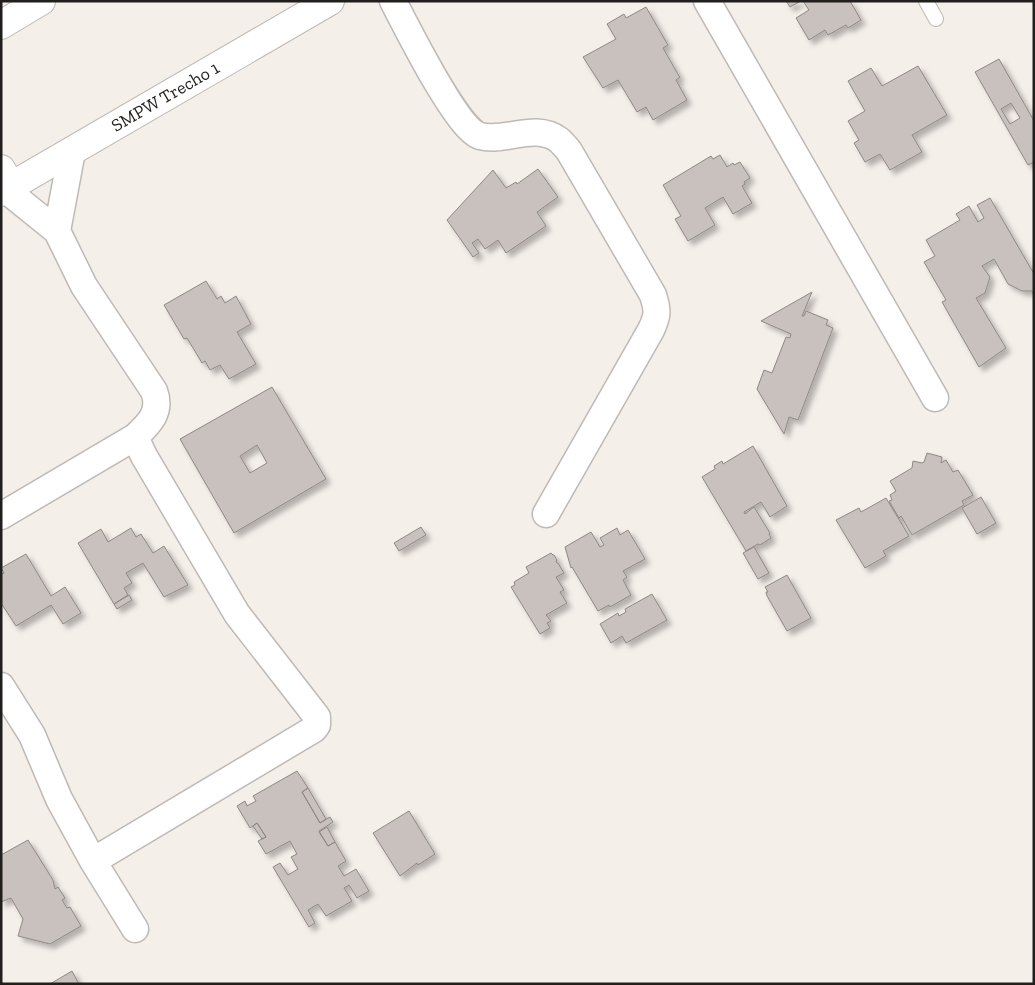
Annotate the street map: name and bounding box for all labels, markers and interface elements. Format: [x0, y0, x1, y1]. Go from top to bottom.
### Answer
street label: SMPW Trecho 1 [107, 57, 223, 137]

